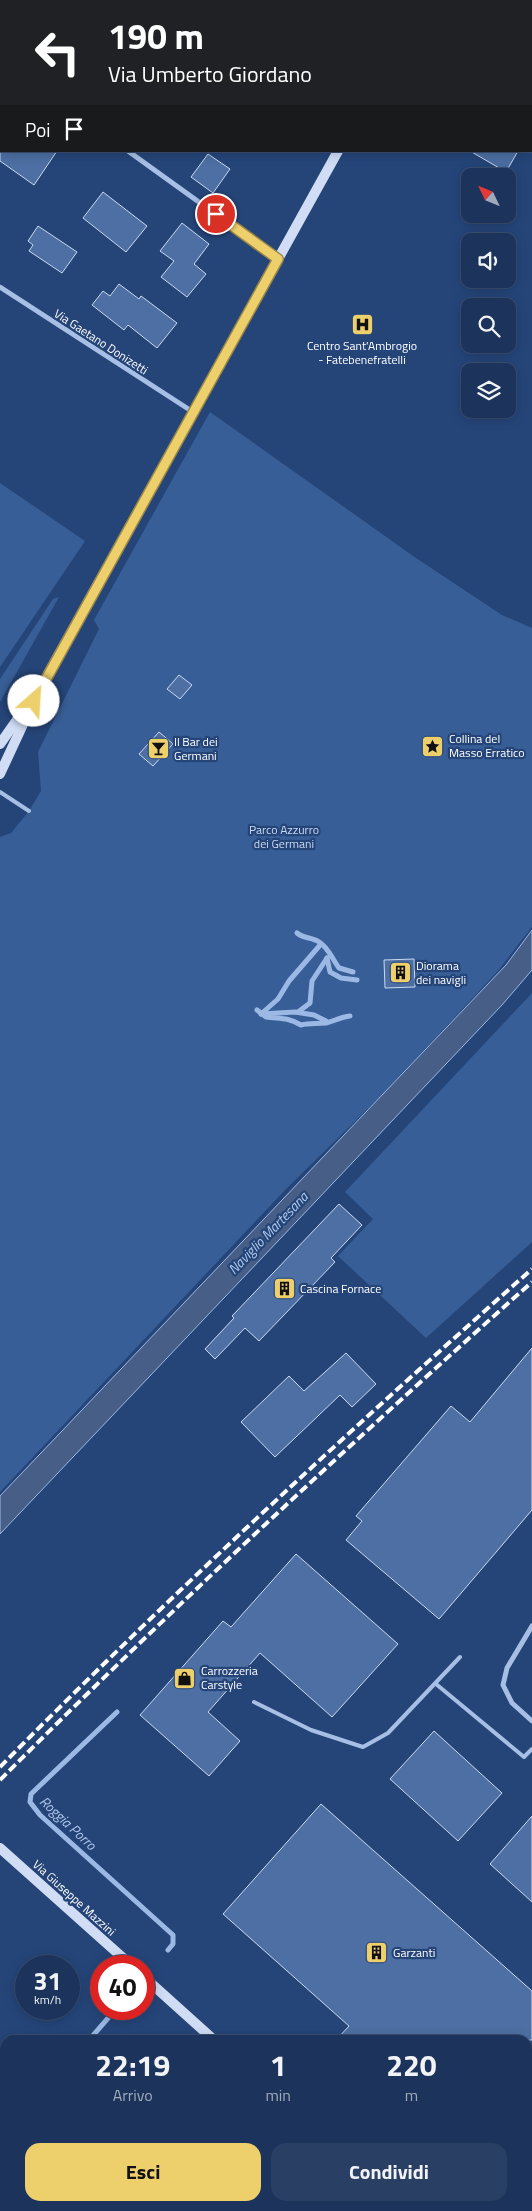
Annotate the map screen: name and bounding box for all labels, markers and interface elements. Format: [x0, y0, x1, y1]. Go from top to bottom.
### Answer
text: 190 m [108, 9, 204, 63]
icon: left [25, 20, 90, 85]
text: Via Umberto Giordano [108, 57, 312, 91]
text: Poi [25, 115, 50, 144]
icon: arrive [60, 115, 88, 143]
north arrow [461, 168, 516, 222]
map controls [461, 168, 516, 418]
pin [195, 193, 237, 235]
icon: arrive [202, 200, 230, 228]
button: sound [461, 233, 516, 288]
button: search [461, 298, 516, 353]
street label: Via Gaetano Donizetti [50, 304, 152, 379]
hospital icon: Centro Sant'Ambrogio - Fatebenefratelli [350, 313, 374, 337]
place label: Centro Sant'Ambrogio - Fatebenefratelli [307, 336, 417, 369]
button: layers [461, 363, 516, 418]
position arrow [7, 674, 59, 726]
place label: Collina del Masso Erratico [449, 729, 525, 762]
place label: Il Bar dei Germani [174, 732, 218, 765]
place icon: Collina del Masso Erratico [421, 734, 445, 758]
bar icon: Il Bar dei Germani [146, 737, 170, 761]
park label: Parco Azzurro dei Germani [249, 820, 319, 853]
place label: Diorama dei navigli [416, 956, 466, 989]
building icon: Diorama dei navigli [388, 961, 412, 985]
water label: Naviglio Martesana [223, 1186, 313, 1279]
building icon: Cascina Fornace [272, 1277, 296, 1301]
place label: Cascina Fornace [300, 1279, 381, 1298]
place label: Carrozzeria Carstyle [201, 1661, 258, 1694]
shop icon: Carrozzeria Carstyle [173, 1666, 197, 1690]
water label: Roggia Porro [35, 1791, 102, 1855]
street label: Via Giuseppe Mazzini [28, 1855, 120, 1940]
building icon: Garzanti [365, 1941, 389, 1965]
place label: Garzanti [393, 1943, 435, 1962]
speed limit sign: 40 [90, 1955, 155, 2020]
text: 31 [33, 1962, 62, 2000]
text: km/h [34, 1990, 61, 2009]
text: 22:19 [95, 2042, 170, 2088]
text: 1 [270, 2042, 287, 2088]
text: 220 [386, 2042, 437, 2088]
text: Arrivo [113, 2083, 153, 2107]
text: min [265, 2083, 291, 2107]
text: m [405, 2083, 418, 2107]
button: Esci [25, 2143, 261, 2201]
button: Condividi [271, 2143, 507, 2201]

